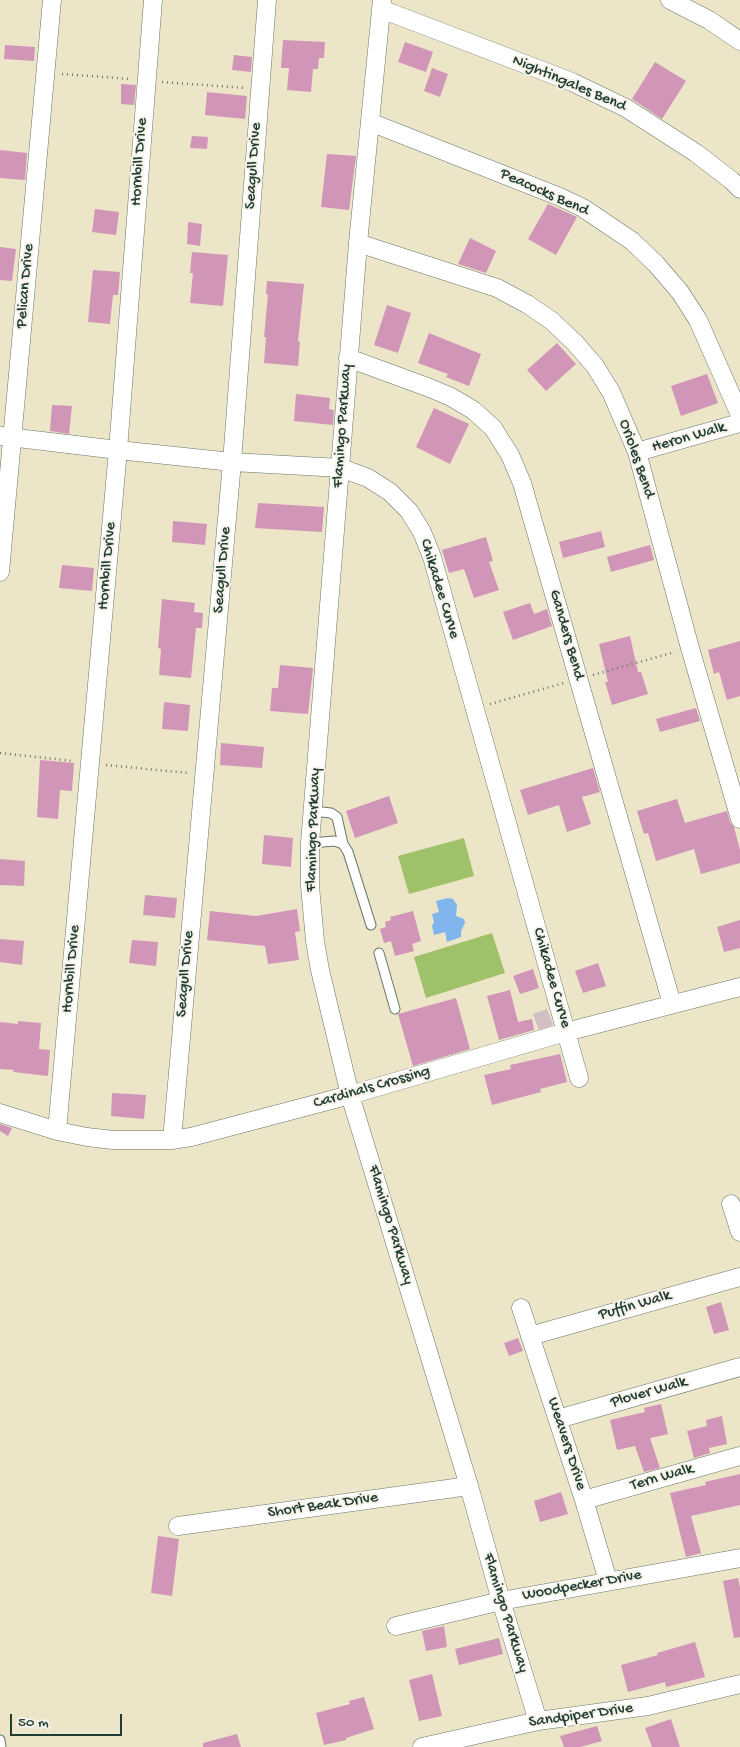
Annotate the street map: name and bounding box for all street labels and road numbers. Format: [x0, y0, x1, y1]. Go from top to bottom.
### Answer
street label: Nightingales Bend [509, 51, 629, 117]
street label: Hornbill Drive [127, 117, 153, 207]
street label: Seagull Drive [241, 122, 267, 210]
street label: Peacocks Bend [497, 165, 591, 221]
street label: Pelican Drive [13, 243, 39, 329]
street label: Flamingo Parkway [329, 364, 357, 488]
street label: Orioles Bend [614, 417, 658, 501]
street label: Heron Walk [650, 418, 728, 458]
street label: Hornbill Drive [95, 521, 121, 611]
street label: Seagull Drive [210, 526, 236, 614]
street label: Chikadee Curve [415, 537, 463, 641]
street label: Ganders Bend [544, 588, 588, 682]
street label: Flamingo Parkway [302, 768, 326, 892]
street label: Hornbill Drive [59, 924, 85, 1014]
street label: Chikadee Curve [527, 926, 575, 1030]
street label: Seagull Drive [173, 930, 199, 1018]
street label: Cardinals Crossing [312, 1062, 432, 1114]
street label: Flamingo Parkway [363, 1163, 417, 1287]
street label: Puffin Walk [597, 1287, 673, 1325]
street label: Plover Walk [609, 1373, 689, 1413]
street label: Weavers Drive [542, 1395, 590, 1493]
street label: Tern Walk [628, 1460, 696, 1496]
street label: Short Beak Drive [266, 1489, 380, 1523]
street label: Flamingo Parkway [478, 1551, 532, 1675]
street label: Woodpecker Drive [521, 1566, 643, 1606]
street label: Sandpiper Drive [528, 1699, 634, 1733]

